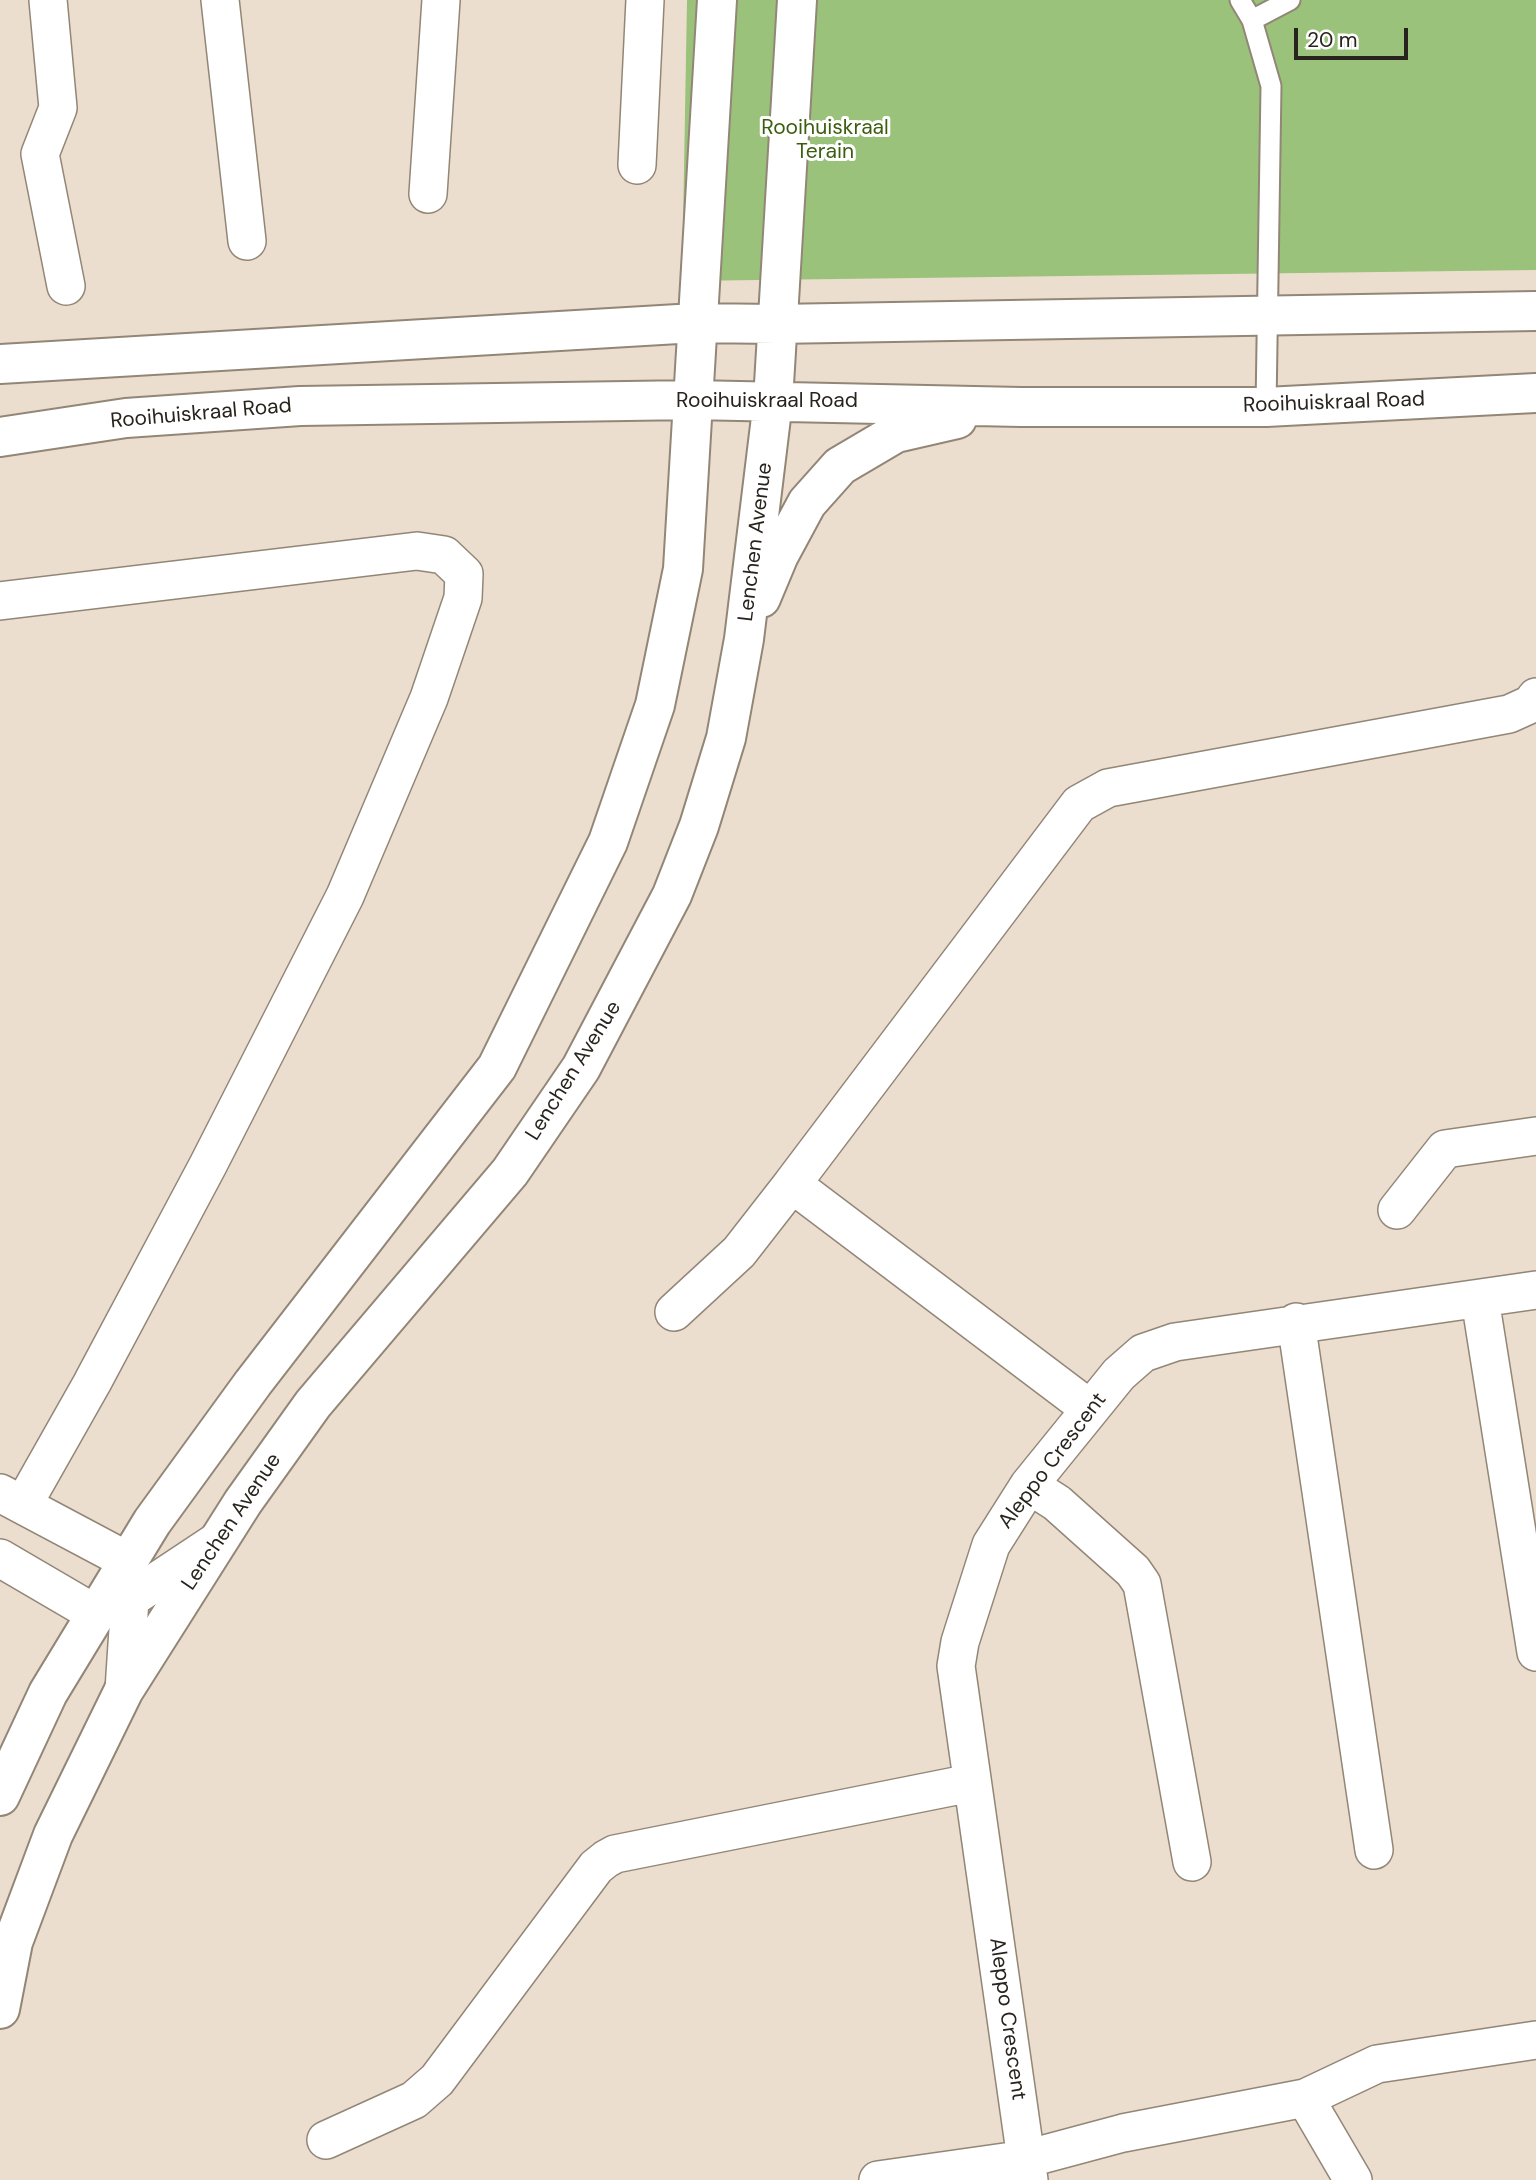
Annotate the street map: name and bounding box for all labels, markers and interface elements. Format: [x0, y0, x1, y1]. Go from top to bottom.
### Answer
scale bar [1298, 14, 1412, 58]
text: 20 m [1307, 26, 1358, 54]
park label: Rooihuiskraal Terain [761, 115, 889, 165]
street label: Rooihuiskraal Road [1243, 387, 1425, 419]
street label: Rooihuiskraal Road [676, 388, 858, 414]
street label: Rooihuiskraal Road [109, 394, 293, 434]
street label: Lenchen Avenue [734, 461, 778, 623]
street label: Lenchen Avenue [521, 997, 627, 1145]
street label: Aleppo Crescent [994, 1388, 1112, 1534]
street label: Lenchen Avenue [177, 1449, 287, 1595]
street label: Aleppo Crescent [983, 1936, 1031, 2102]

